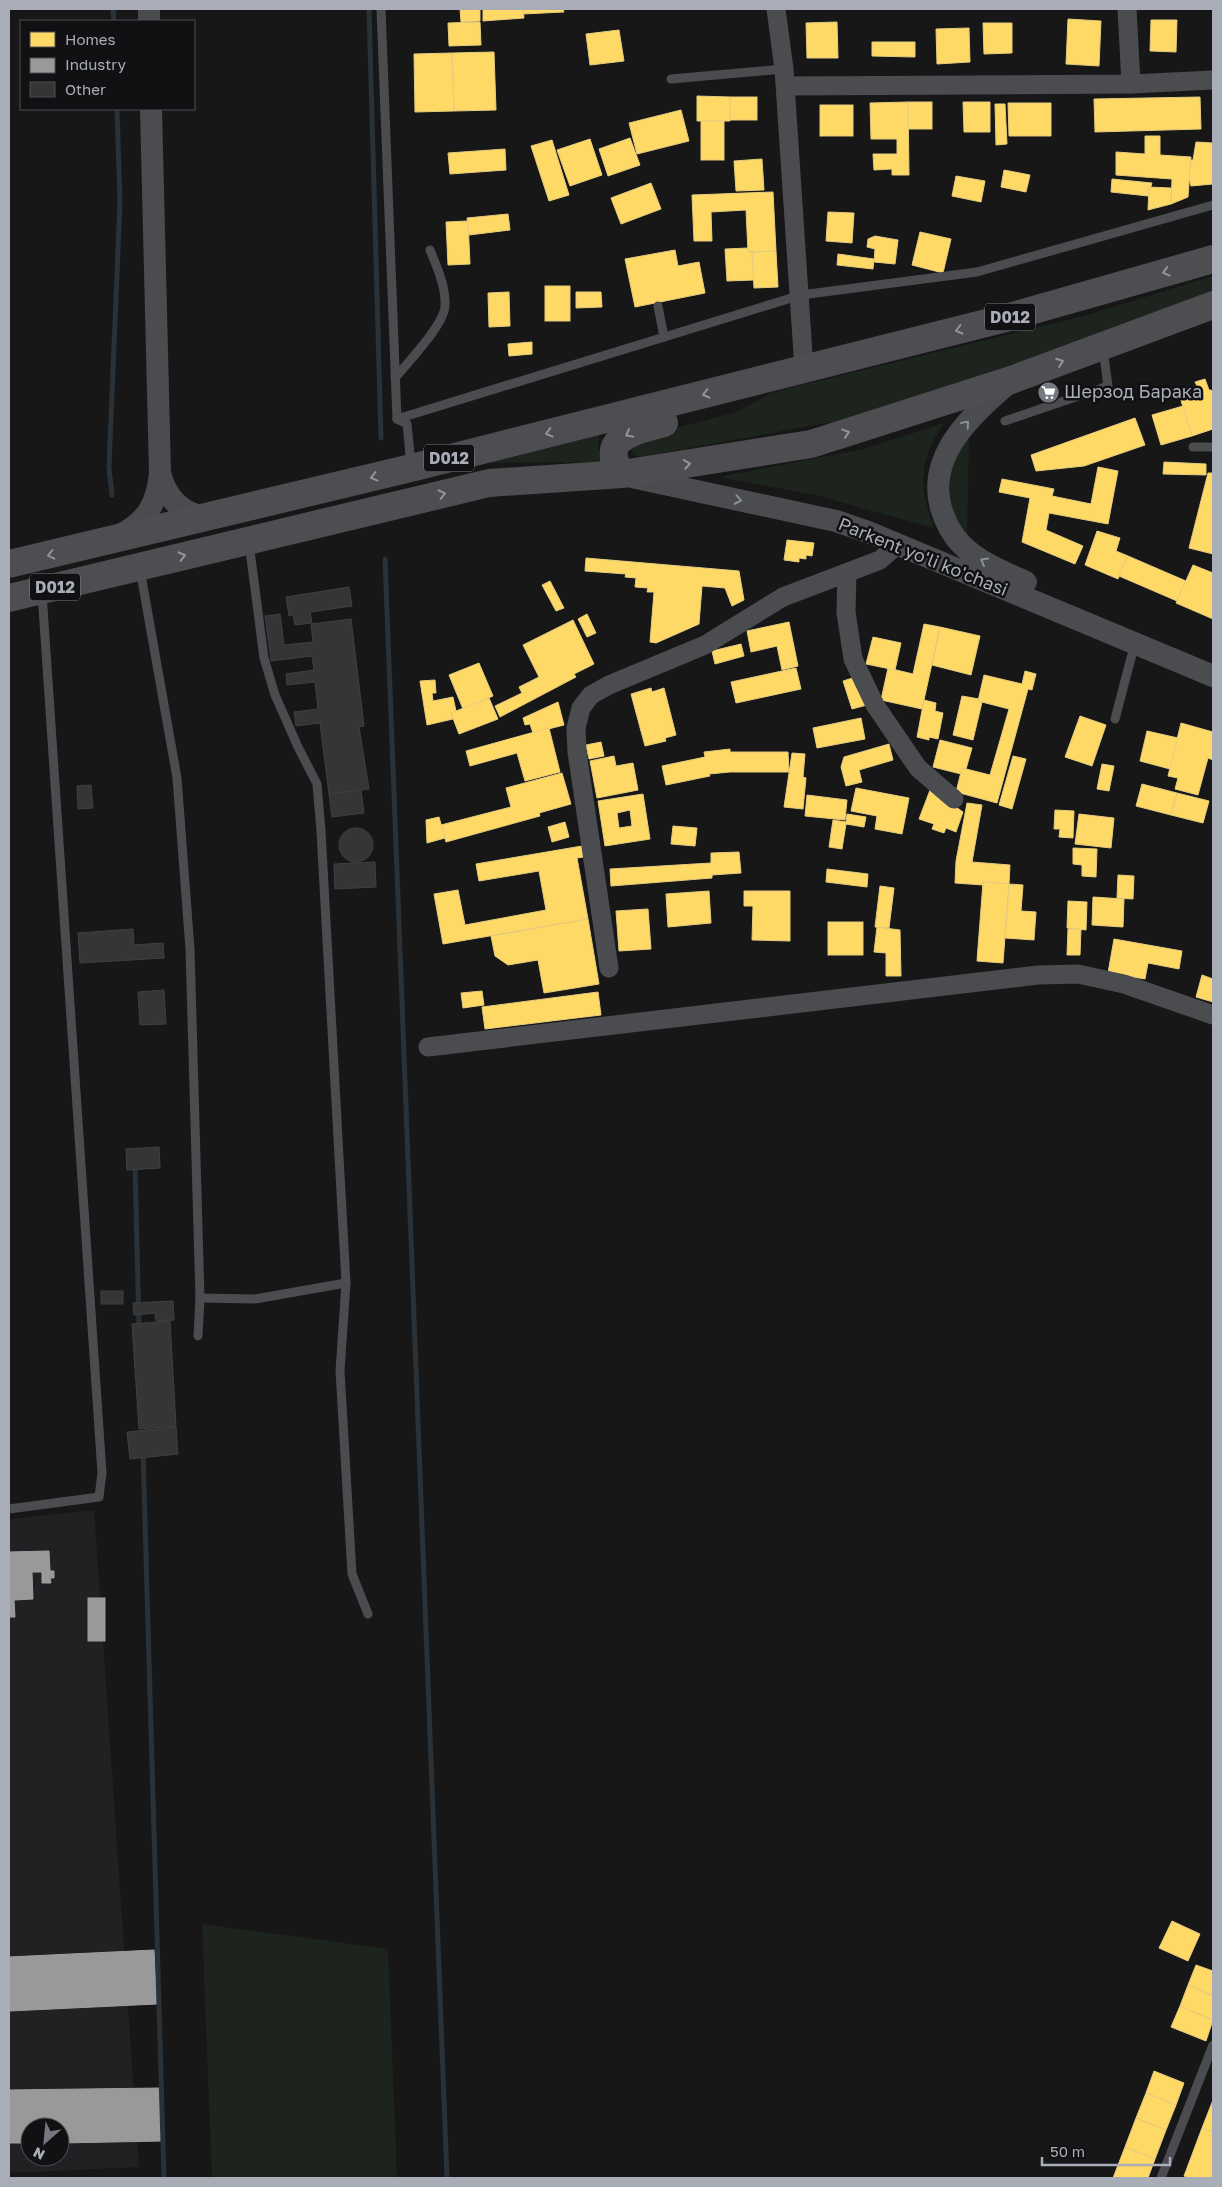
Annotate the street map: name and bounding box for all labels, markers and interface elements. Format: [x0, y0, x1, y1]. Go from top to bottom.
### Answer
legend [20, 20, 195, 110]
text: Homes [65, 30, 115, 48]
text: Industry [65, 55, 126, 73]
text: Other [65, 80, 106, 98]
one-way arrow [1163, 267, 1171, 277]
road number: D012 [985, 304, 1035, 330]
one-way arrow [955, 324, 964, 335]
one-way arrow [1055, 358, 1064, 368]
supermarket icon: Шерзод Барака [1036, 380, 1060, 404]
place label: Шерзод Барака [1064, 380, 1202, 402]
one-way arrow [703, 388, 711, 398]
one-way arrow [961, 420, 970, 429]
one-way arrow [544, 427, 553, 438]
one-way arrow [625, 428, 634, 438]
one-way arrow [842, 428, 850, 438]
road number: D012 [424, 444, 474, 472]
one-way arrow [684, 459, 692, 470]
one-way arrow [370, 471, 378, 482]
one-way arrow [438, 489, 446, 500]
one-way arrow [733, 494, 742, 505]
street label: Parkent yo'li ko'chasi [836, 512, 1011, 600]
one-way arrow [47, 549, 55, 559]
one-way arrow [177, 551, 186, 562]
one-way arrow [980, 557, 989, 567]
road number: D012 [30, 574, 80, 600]
north arrow [20, 2117, 70, 2167]
scale bar [1042, 2134, 1170, 2166]
text: 50 m [1050, 2142, 1085, 2160]
text: N [30, 2144, 47, 2164]

